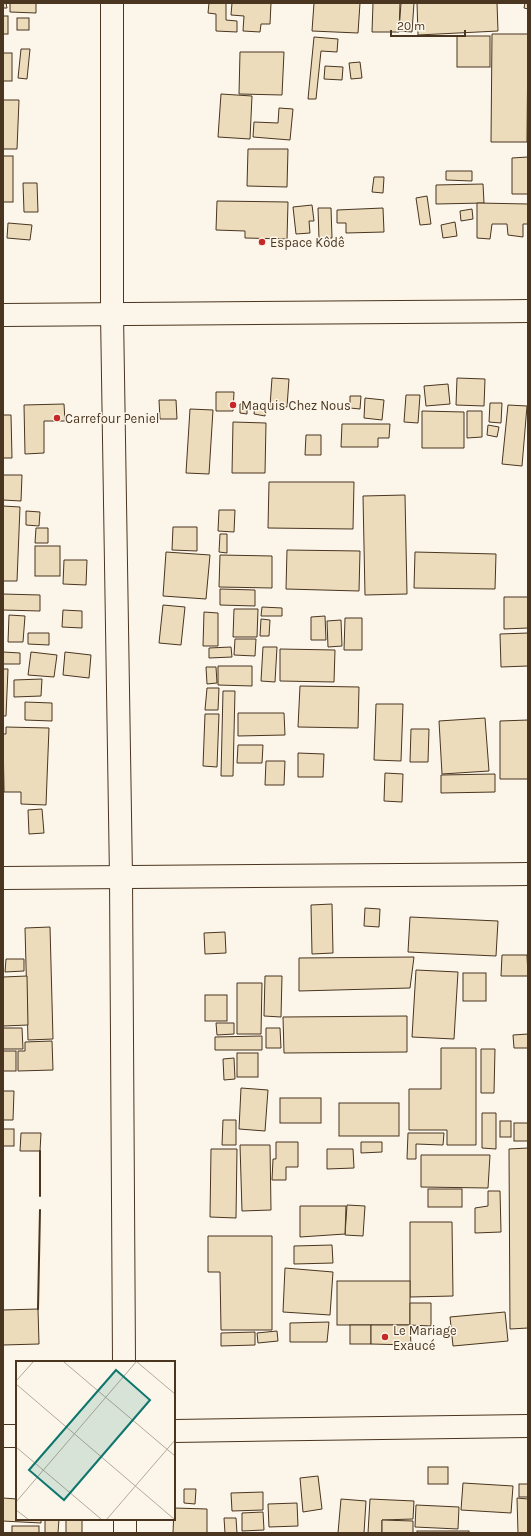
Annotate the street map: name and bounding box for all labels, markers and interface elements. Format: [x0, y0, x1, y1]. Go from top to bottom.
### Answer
scale bar [391, 12, 465, 38]
text: 20 m [397, 19, 425, 33]
place label: Espace Kôdê [270, 235, 345, 250]
marker: Espace Kôdê [257, 237, 267, 247]
place label: Maquis Chez Nous [241, 398, 351, 414]
marker: Maquis Chez Nous [228, 400, 238, 410]
place label: Carrefour Peniel [65, 411, 159, 426]
marker: Carrefour Peniel [52, 413, 62, 423]
place label: Le Mariage Exaucé [393, 1323, 457, 1353]
marker: Le Mariage Exaucé [380, 1332, 390, 1342]
inset map [16, 1361, 175, 1520]

